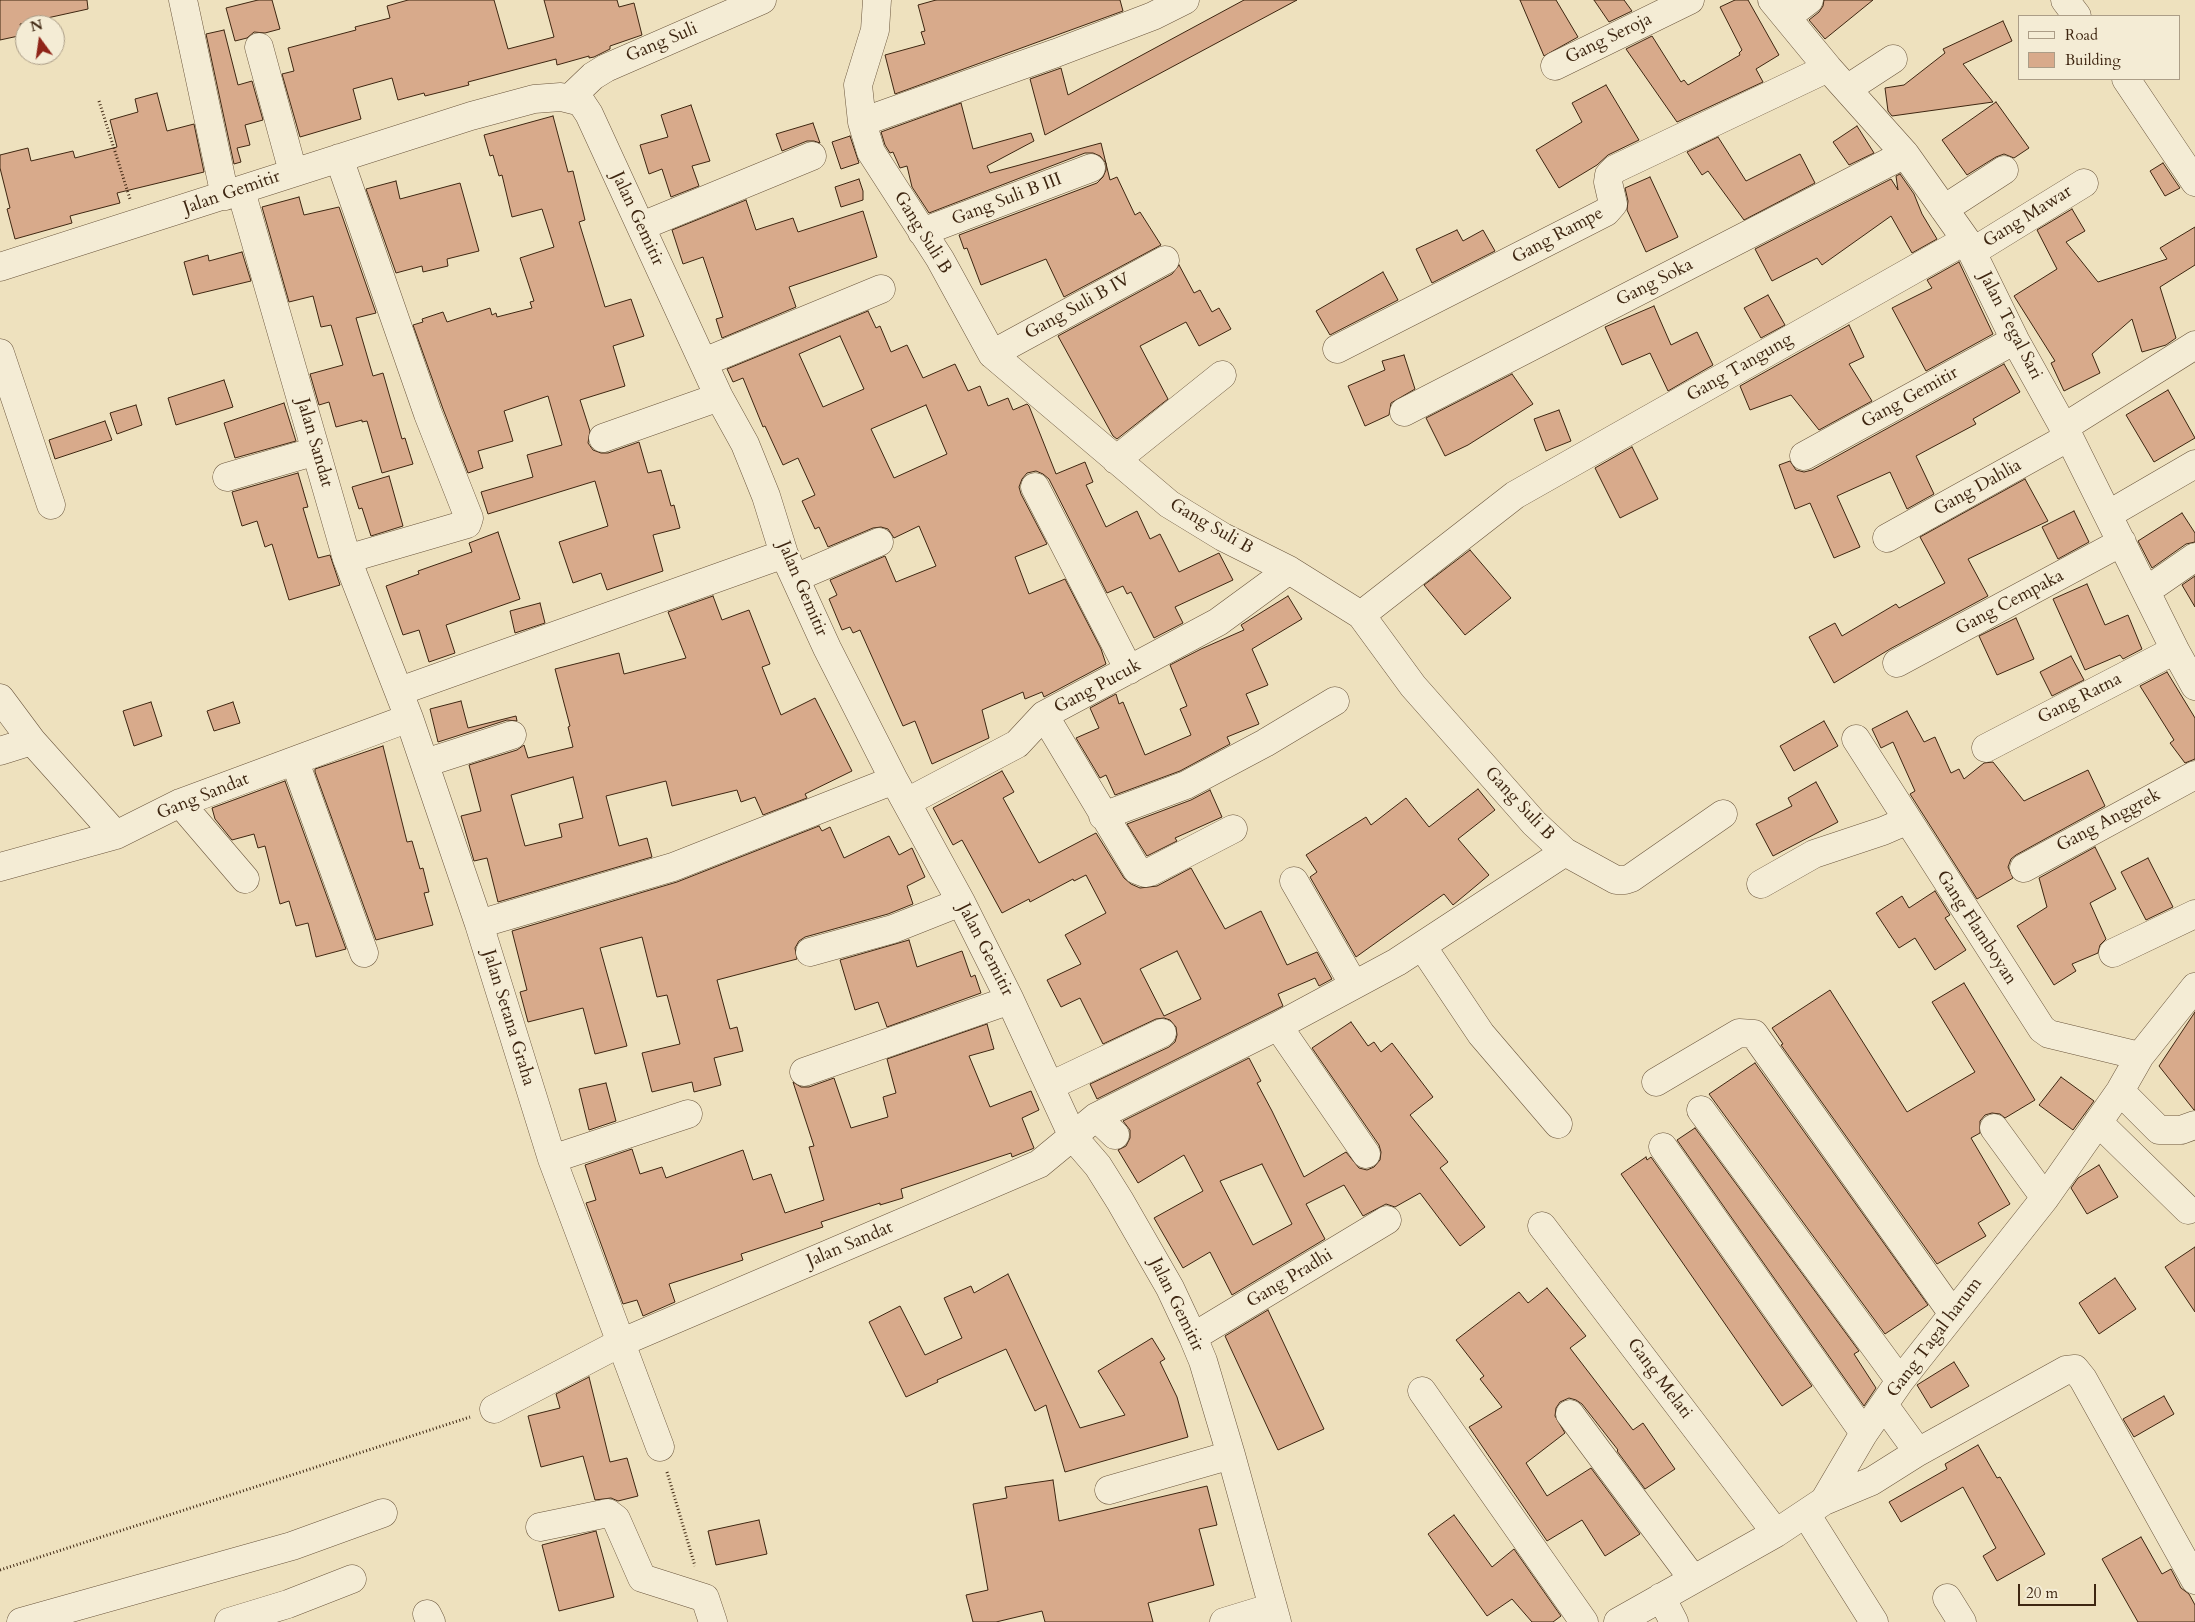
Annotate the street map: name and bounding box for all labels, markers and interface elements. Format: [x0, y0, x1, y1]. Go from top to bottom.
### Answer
street label: Gang Seroja [1562, 9, 1656, 69]
north arrow [15, 15, 65, 65]
text: N [28, 15, 45, 37]
legend [2018, 15, 2180, 80]
street label: Gang Suli [623, 18, 701, 68]
text: Road [2065, 25, 2098, 45]
text: Building [2065, 50, 2121, 70]
street label: Jalan Gemitir [181, 166, 283, 220]
street label: Jalan Gemitir [606, 169, 668, 269]
street label: Gang Suli B III [949, 169, 1065, 231]
street label: Gang Mawar [1980, 181, 2076, 253]
street label: Gang Suli B [888, 188, 956, 278]
street label: Gang Rampe [1509, 203, 1607, 269]
street label: Gang Soka [1613, 254, 1697, 312]
street label: Jalan Tegal Sari [1974, 268, 2046, 384]
street label: Gang Suli B IV [1022, 269, 1134, 345]
street label: Gang Tangung [1683, 329, 1797, 407]
street label: Gang Gemitir [1858, 363, 1962, 433]
street label: Jalan Sandat [291, 396, 337, 490]
street label: Gang Dahlia [1930, 455, 2026, 521]
street label: Gang Suli B [1165, 494, 1257, 560]
street label: Jalan Gemitir [772, 538, 832, 640]
street label: Gang Cempaka [1952, 566, 2068, 640]
street label: Gang Pucuk [1051, 655, 1145, 719]
street label: Gang Ratna [2035, 669, 2125, 729]
street label: Gang Suli B [1479, 763, 1559, 845]
street label: Gang Sandat [154, 769, 252, 825]
street label: Gang Anggrek [2053, 785, 2165, 857]
street label: Gang Flamboyan [1931, 867, 2021, 989]
street label: Jalan Gemitir [952, 900, 1018, 1000]
street label: Jalan Setana Graha [477, 947, 539, 1089]
street label: Jalan Sandat [804, 1217, 896, 1273]
street label: Gang Pradhi [1243, 1245, 1337, 1313]
street label: Jalan Gemitir [1144, 1255, 1208, 1355]
street label: Gang Tagal harum [1883, 1274, 1987, 1402]
street label: Gang Melati [1622, 1334, 1696, 1424]
scale bar [2020, 1574, 2098, 1606]
text: 20 m [2026, 1583, 2058, 1603]

